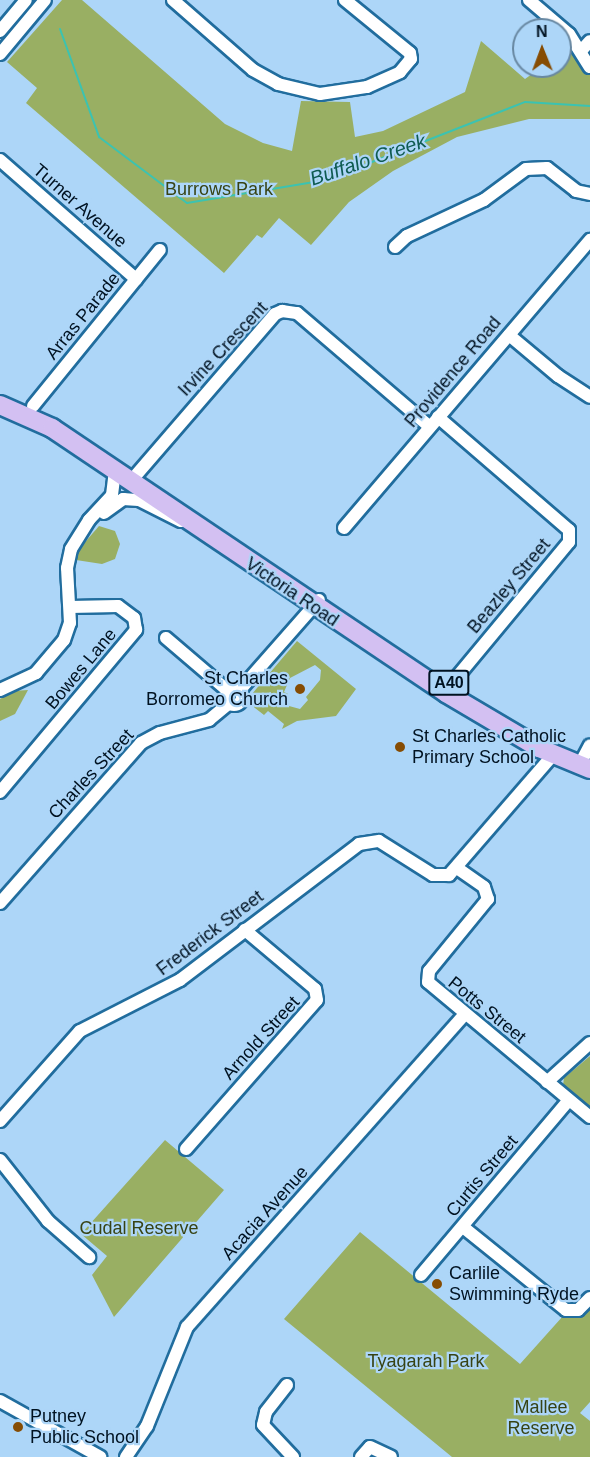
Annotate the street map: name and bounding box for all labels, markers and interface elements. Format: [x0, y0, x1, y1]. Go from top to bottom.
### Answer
north arrow [512, 18, 572, 78]
text: N [536, 23, 548, 40]
water label: Buffalo Creek [307, 129, 429, 191]
street label: Turner Avenue [28, 159, 132, 253]
park label: Burrows Park [165, 178, 273, 200]
street label: Arras Parade [41, 268, 125, 364]
street label: Irvine Crescent [174, 297, 272, 401]
street label: Providence Road [400, 312, 506, 432]
street label: Beazley Street [463, 534, 555, 638]
street label: Victoria Road [241, 553, 343, 631]
street label: Bowes Lane [41, 624, 121, 714]
place label: St Charles Borromeo Church [146, 668, 288, 710]
road number: A40 [428, 670, 470, 696]
marker: St Charles Borromeo Church [293, 682, 307, 696]
street label: Charles Street [44, 725, 138, 823]
place label: St Charles Catholic Primary School [412, 726, 566, 768]
marker: St Charles Catholic Primary School [393, 740, 407, 754]
street label: Frederick Street [152, 886, 268, 980]
street label: Potts Street [444, 972, 530, 1048]
street label: Arnold Street [218, 992, 304, 1084]
street label: Curtis Street [442, 1131, 522, 1221]
street label: Acacia Avenue [217, 1161, 313, 1265]
park label: Cudal Reserve [79, 1217, 199, 1239]
place label: Carlile Swimming Ryde [449, 1263, 579, 1306]
marker: Carlile Swimming Ryde [430, 1277, 444, 1291]
park label: Tyagarah Park [367, 1350, 485, 1372]
park label: Mallee Reserve [507, 1397, 575, 1440]
place label: Putney Public School [30, 1406, 139, 1448]
marker: Putney Public School [11, 1420, 25, 1434]

